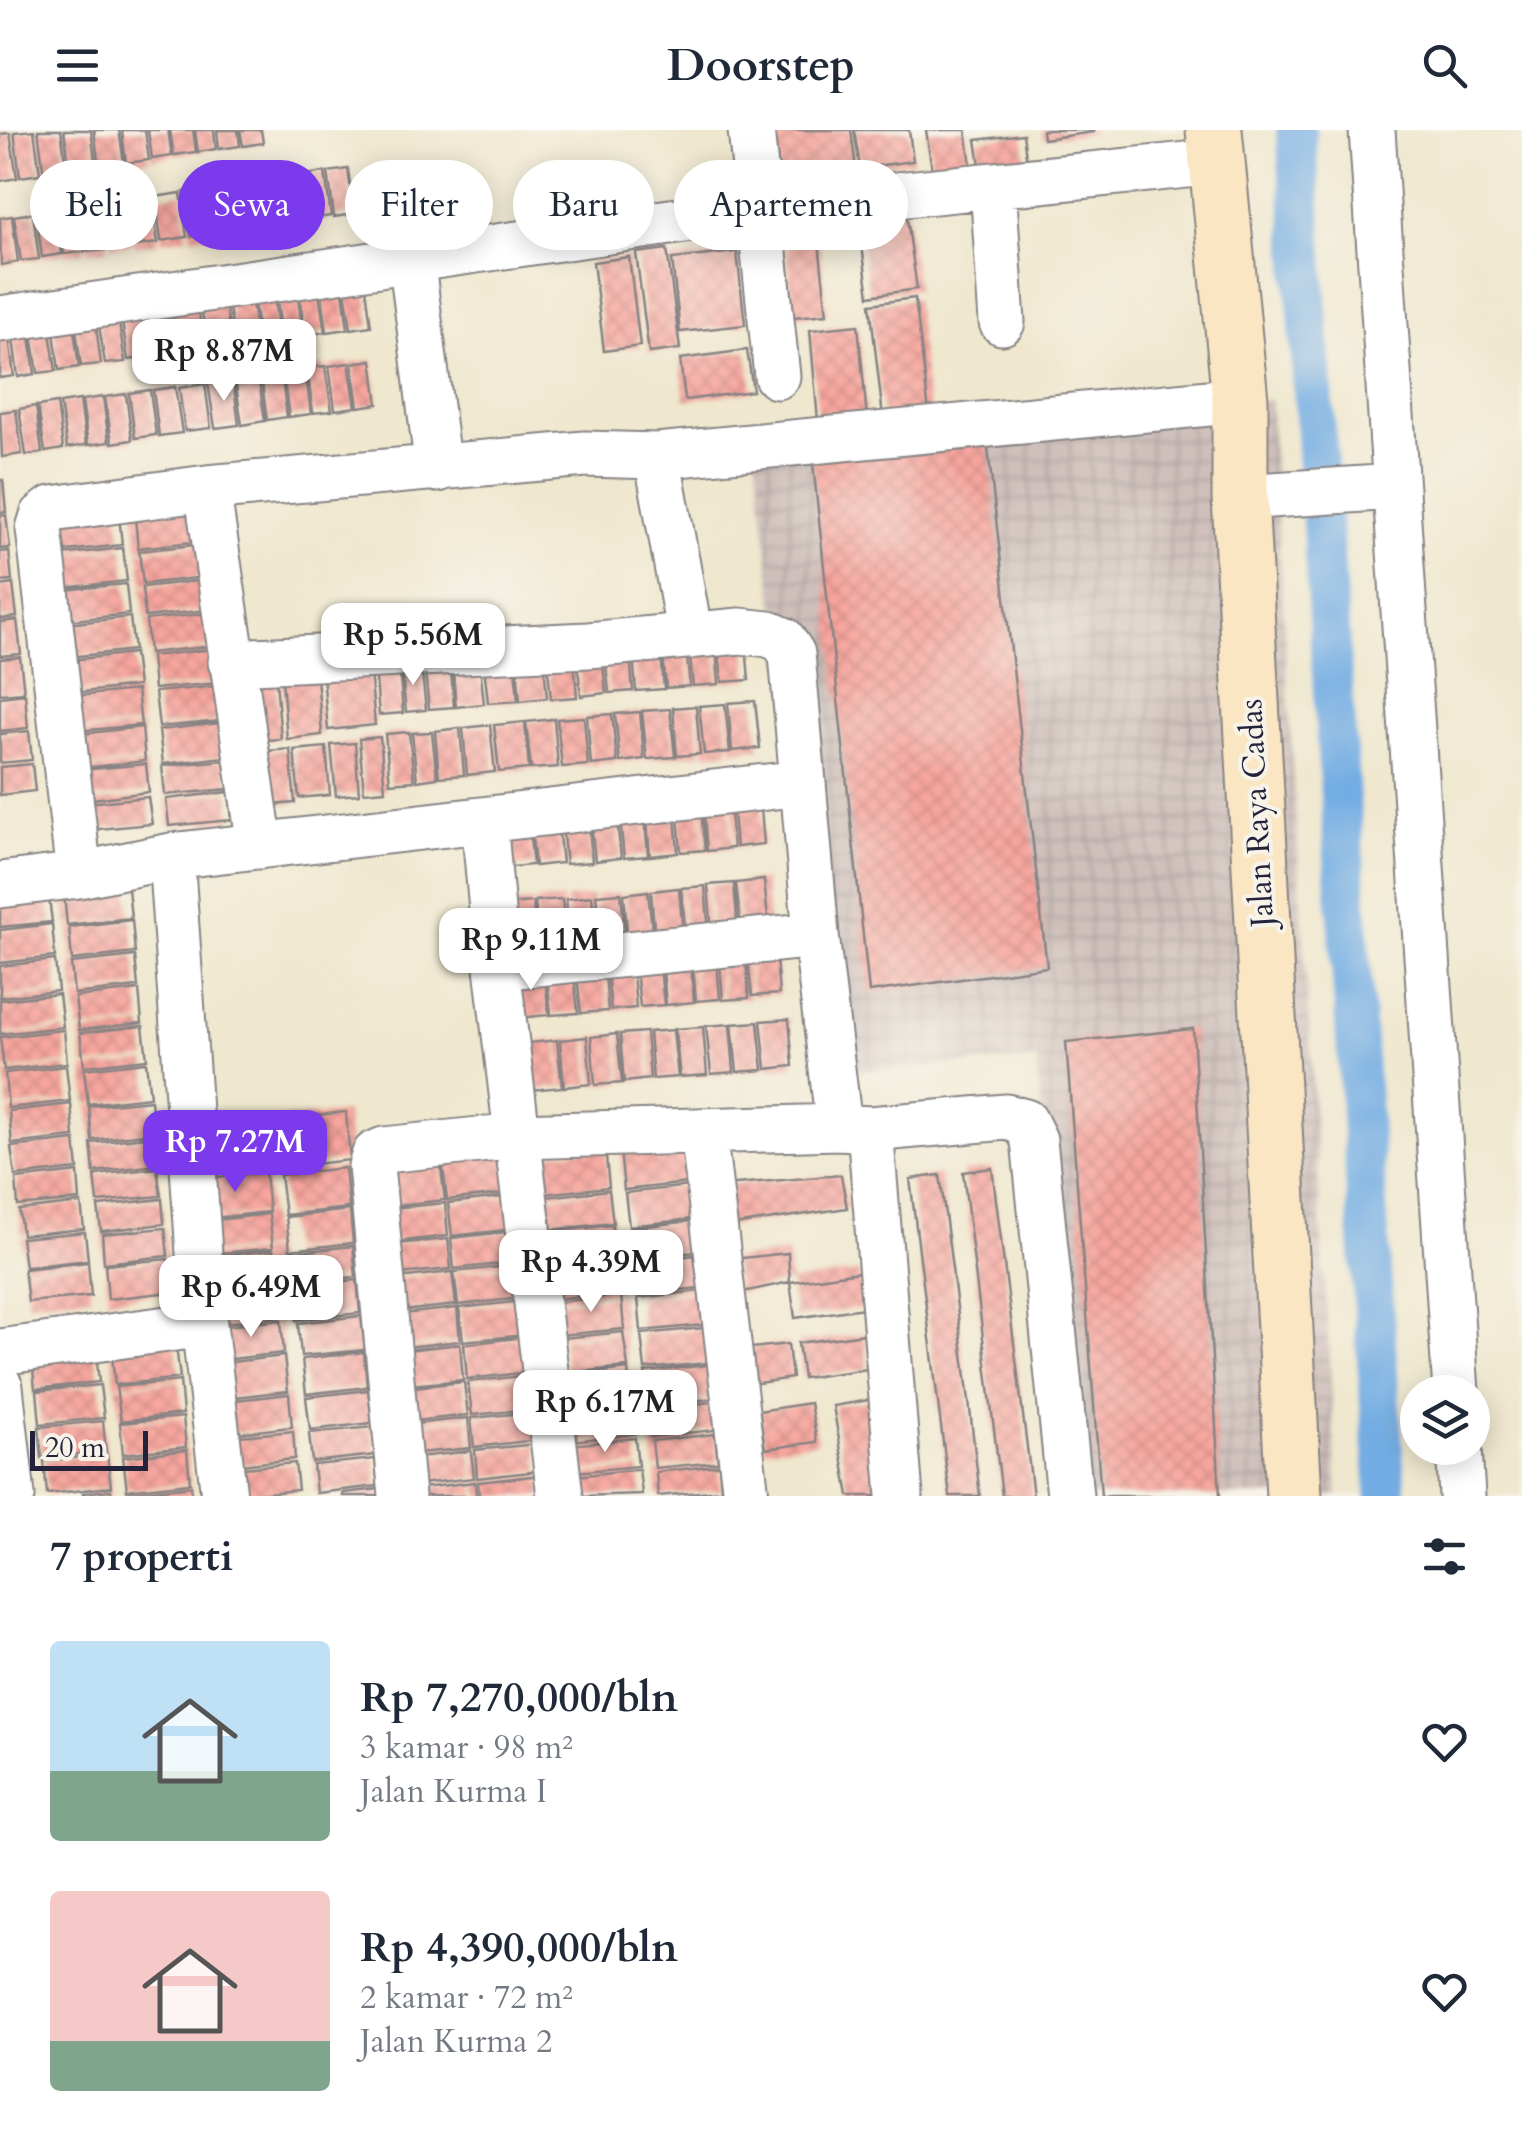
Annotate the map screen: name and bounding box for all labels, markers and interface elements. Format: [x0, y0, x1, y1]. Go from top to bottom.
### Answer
text: Doorstep [667, 35, 855, 96]
icon: menu [50, 38, 105, 93]
icon: search [1417, 38, 1472, 93]
chip: Beli [30, 160, 158, 250]
chip: Sewa [178, 160, 325, 250]
chip: Filter [345, 160, 493, 250]
chip: Baru [513, 160, 654, 250]
chip: Apartemen [674, 160, 908, 250]
pin: Rp 8.87M [121, 319, 327, 404]
text: Rp 8.87M [154, 329, 294, 373]
pin: Rp 5.56M [310, 603, 516, 688]
text: Rp 5.56M [343, 613, 483, 657]
street label: Jalan Raya Cadas [1229, 698, 1285, 932]
pin: Rp 9.11M [428, 908, 634, 993]
text: Rp 9.11M [461, 918, 601, 962]
pin: Rp 7.27M [132, 1110, 338, 1195]
text: Rp 7.27M [165, 1120, 305, 1164]
pin: Rp 4.39M [488, 1230, 694, 1315]
text: Rp 4.39M [521, 1240, 661, 1284]
pin: Rp 6.49M [148, 1255, 354, 1340]
text: Rp 6.49M [181, 1265, 321, 1309]
pin: Rp 6.17M [502, 1370, 708, 1455]
map controls [1400, 1375, 1490, 1465]
button: layers [1400, 1375, 1490, 1465]
text: Rp 6.17M [535, 1380, 675, 1424]
scale bar [30, 1426, 148, 1470]
text: 20 m [45, 1429, 105, 1467]
text: 7 properti [50, 1528, 233, 1585]
icon: filters [1417, 1529, 1472, 1584]
text: Rp 7,270,000/bln [360, 1669, 678, 1726]
icon: home [130, 1681, 250, 1801]
icon: heart [1417, 1714, 1472, 1769]
text: 3 kamar · 98 m² [360, 1726, 573, 1770]
text: Jalan Kurma I [360, 1770, 547, 1814]
text: Rp 4,390,000/bln [360, 1919, 678, 1976]
icon: home [130, 1931, 250, 2051]
icon: heart [1417, 1964, 1472, 2019]
text: 2 kamar · 72 m² [360, 1976, 573, 2020]
text: Jalan Kurma 2 [360, 2020, 552, 2064]

